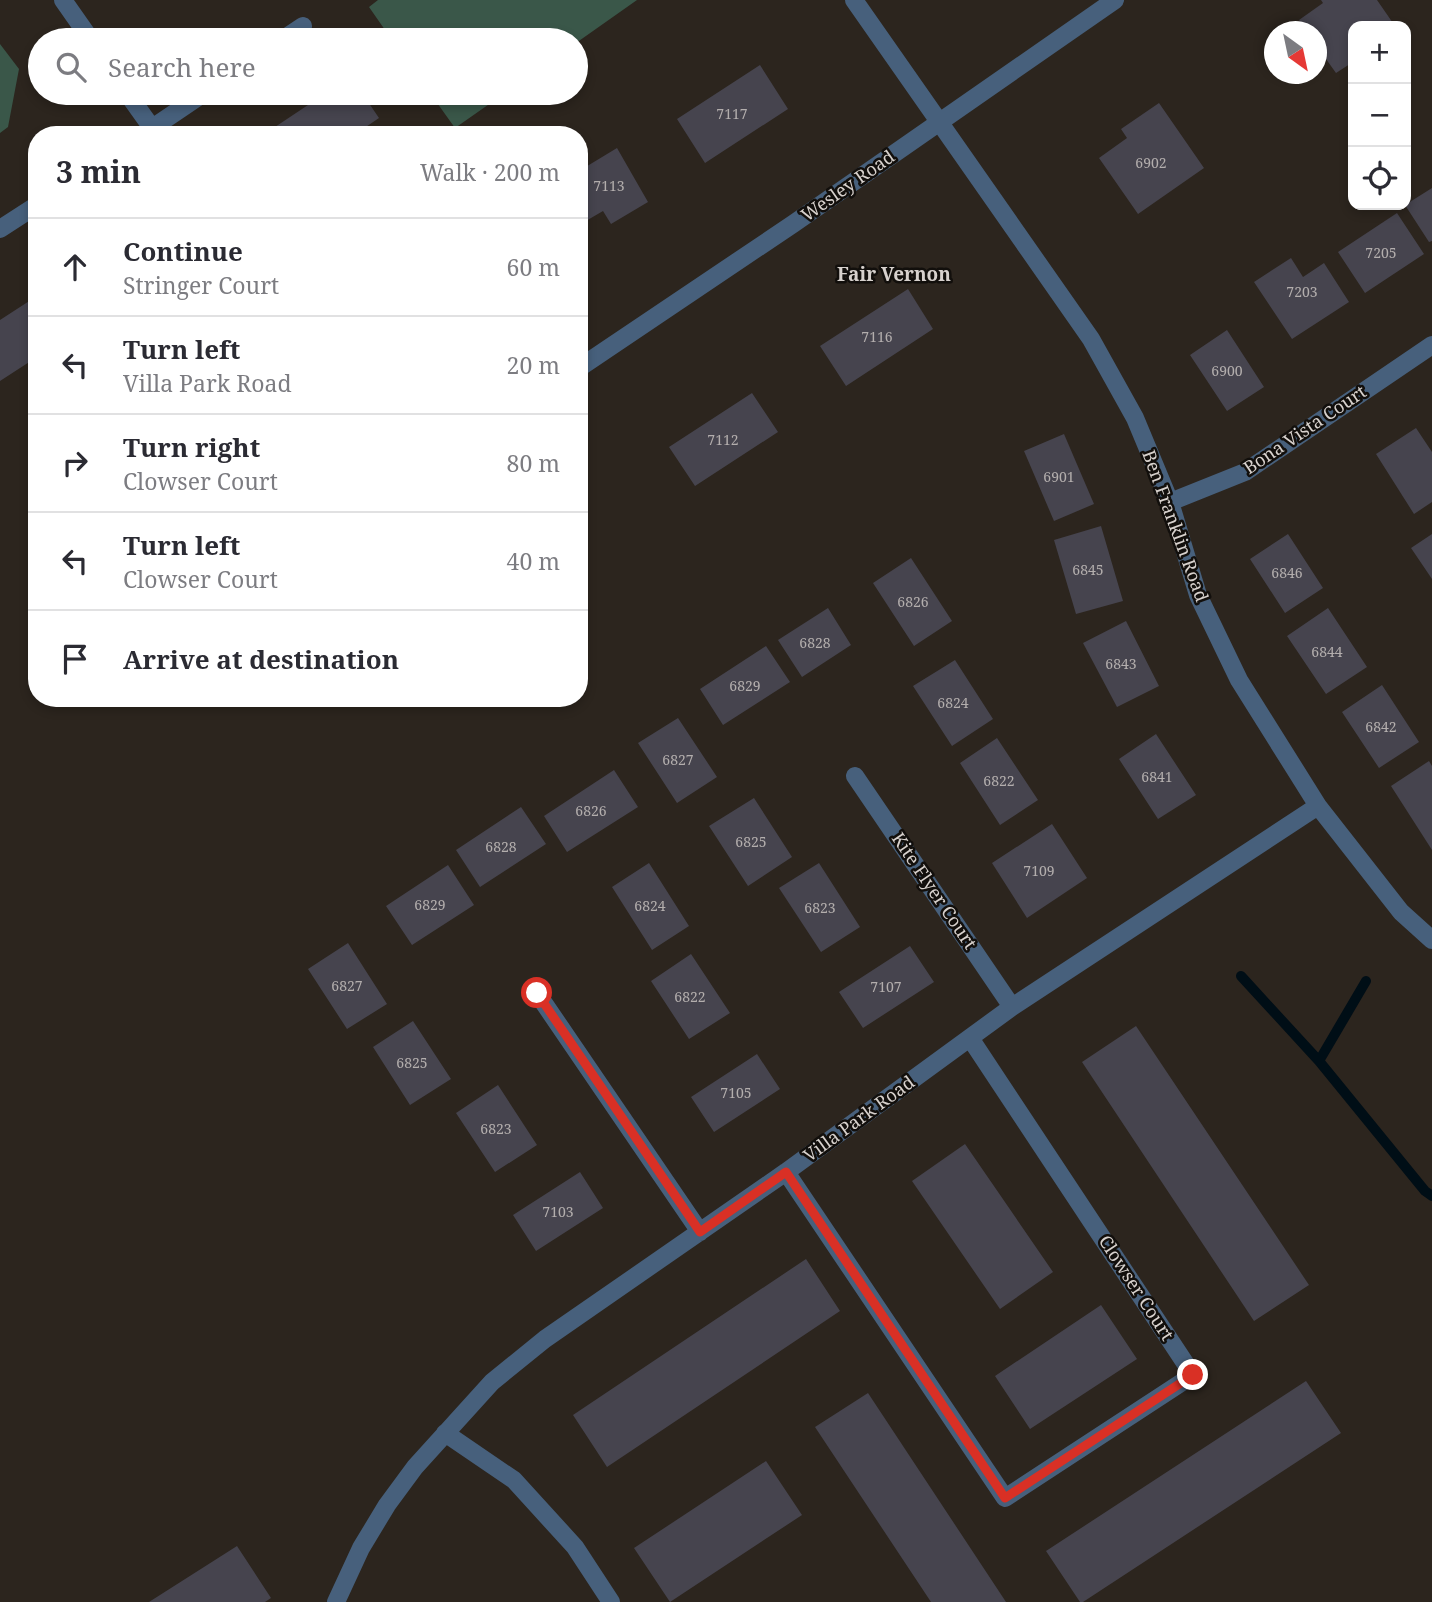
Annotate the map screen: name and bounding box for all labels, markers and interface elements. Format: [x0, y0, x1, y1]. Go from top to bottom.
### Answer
north arrow [1264, 21, 1327, 84]
map controls [1348, 21, 1411, 210]
button: + [1348, 21, 1411, 84]
search box [28, 28, 588, 105]
icon: search [52, 48, 90, 86]
text: Search here [108, 49, 256, 85]
button: − [1348, 84, 1411, 147]
house number: 7117 [716, 104, 748, 123]
street label: Wesley Road [796, 144, 899, 226]
button: locate [1348, 147, 1411, 210]
text: 3 min [56, 151, 141, 192]
house number: 6902 [1135, 153, 1167, 172]
text: Walk · 200 m [420, 156, 560, 188]
house number: 7113 [593, 176, 625, 195]
text: Continue [123, 233, 243, 269]
house number: 7205 [1365, 243, 1397, 262]
icon: ahead [56, 248, 94, 286]
text: 60 m [507, 251, 560, 283]
district label: Fair Vernon [837, 261, 951, 287]
text: Stringer Court [123, 269, 279, 301]
house number: 7203 [1286, 282, 1318, 301]
house number: 7116 [861, 327, 893, 346]
text: Turn left [123, 331, 240, 367]
icon: left [56, 346, 94, 384]
text: 20 m [507, 349, 560, 381]
house number: 6900 [1211, 361, 1243, 380]
text: Villa Park Road [123, 367, 292, 399]
street label: Bona Vista Court [1238, 379, 1371, 479]
text: Turn right [123, 429, 260, 465]
house number: 7112 [707, 430, 739, 449]
icon: right [56, 444, 94, 482]
text: 80 m [507, 447, 560, 479]
street label: Ben Franklin Road [1137, 447, 1215, 605]
text: Clowser Court [123, 465, 278, 497]
house number: 6901 [1043, 467, 1075, 486]
text: Turn left [123, 527, 240, 563]
icon: left [56, 542, 94, 580]
text: 40 m [507, 545, 560, 577]
house number: 6845 [1072, 560, 1104, 579]
text: Clowser Court [123, 563, 278, 595]
house number: 6846 [1271, 563, 1303, 582]
house number: 6826 [897, 592, 929, 611]
house number: 6828 [799, 633, 831, 652]
icon: arrive [56, 640, 94, 678]
text: Arrive at destination [123, 641, 399, 677]
house number: 6844 [1311, 642, 1343, 661]
house number: 6843 [1105, 654, 1137, 673]
house number: 6829 [729, 676, 761, 695]
house number: 6824 [937, 693, 969, 712]
house number: 6842 [1365, 717, 1397, 736]
house number: 6827 [662, 750, 694, 769]
house number: 6841 [1141, 767, 1173, 786]
house number: 6822 [983, 771, 1015, 790]
house number: 6826 [575, 801, 607, 820]
street label: Kite Flyer Court [887, 827, 983, 953]
house number: 6825 [735, 832, 767, 851]
house number: 6828 [485, 837, 517, 856]
house number: 7109 [1023, 861, 1055, 880]
house number: 6829 [414, 895, 446, 914]
house number: 6824 [634, 896, 666, 915]
house number: 6823 [804, 898, 836, 917]
house number: 6827 [331, 976, 363, 995]
route start [521, 977, 552, 1008]
house number: 7107 [870, 977, 902, 996]
house number: 6822 [674, 987, 706, 1006]
house number: 6825 [396, 1053, 428, 1072]
street label: Villa Park Road [798, 1070, 919, 1167]
house number: 7105 [720, 1083, 752, 1102]
house number: 6823 [480, 1119, 512, 1138]
house number: 7103 [542, 1202, 574, 1221]
street label: Clowser Court [1094, 1230, 1180, 1345]
route end [1177, 1359, 1208, 1390]

